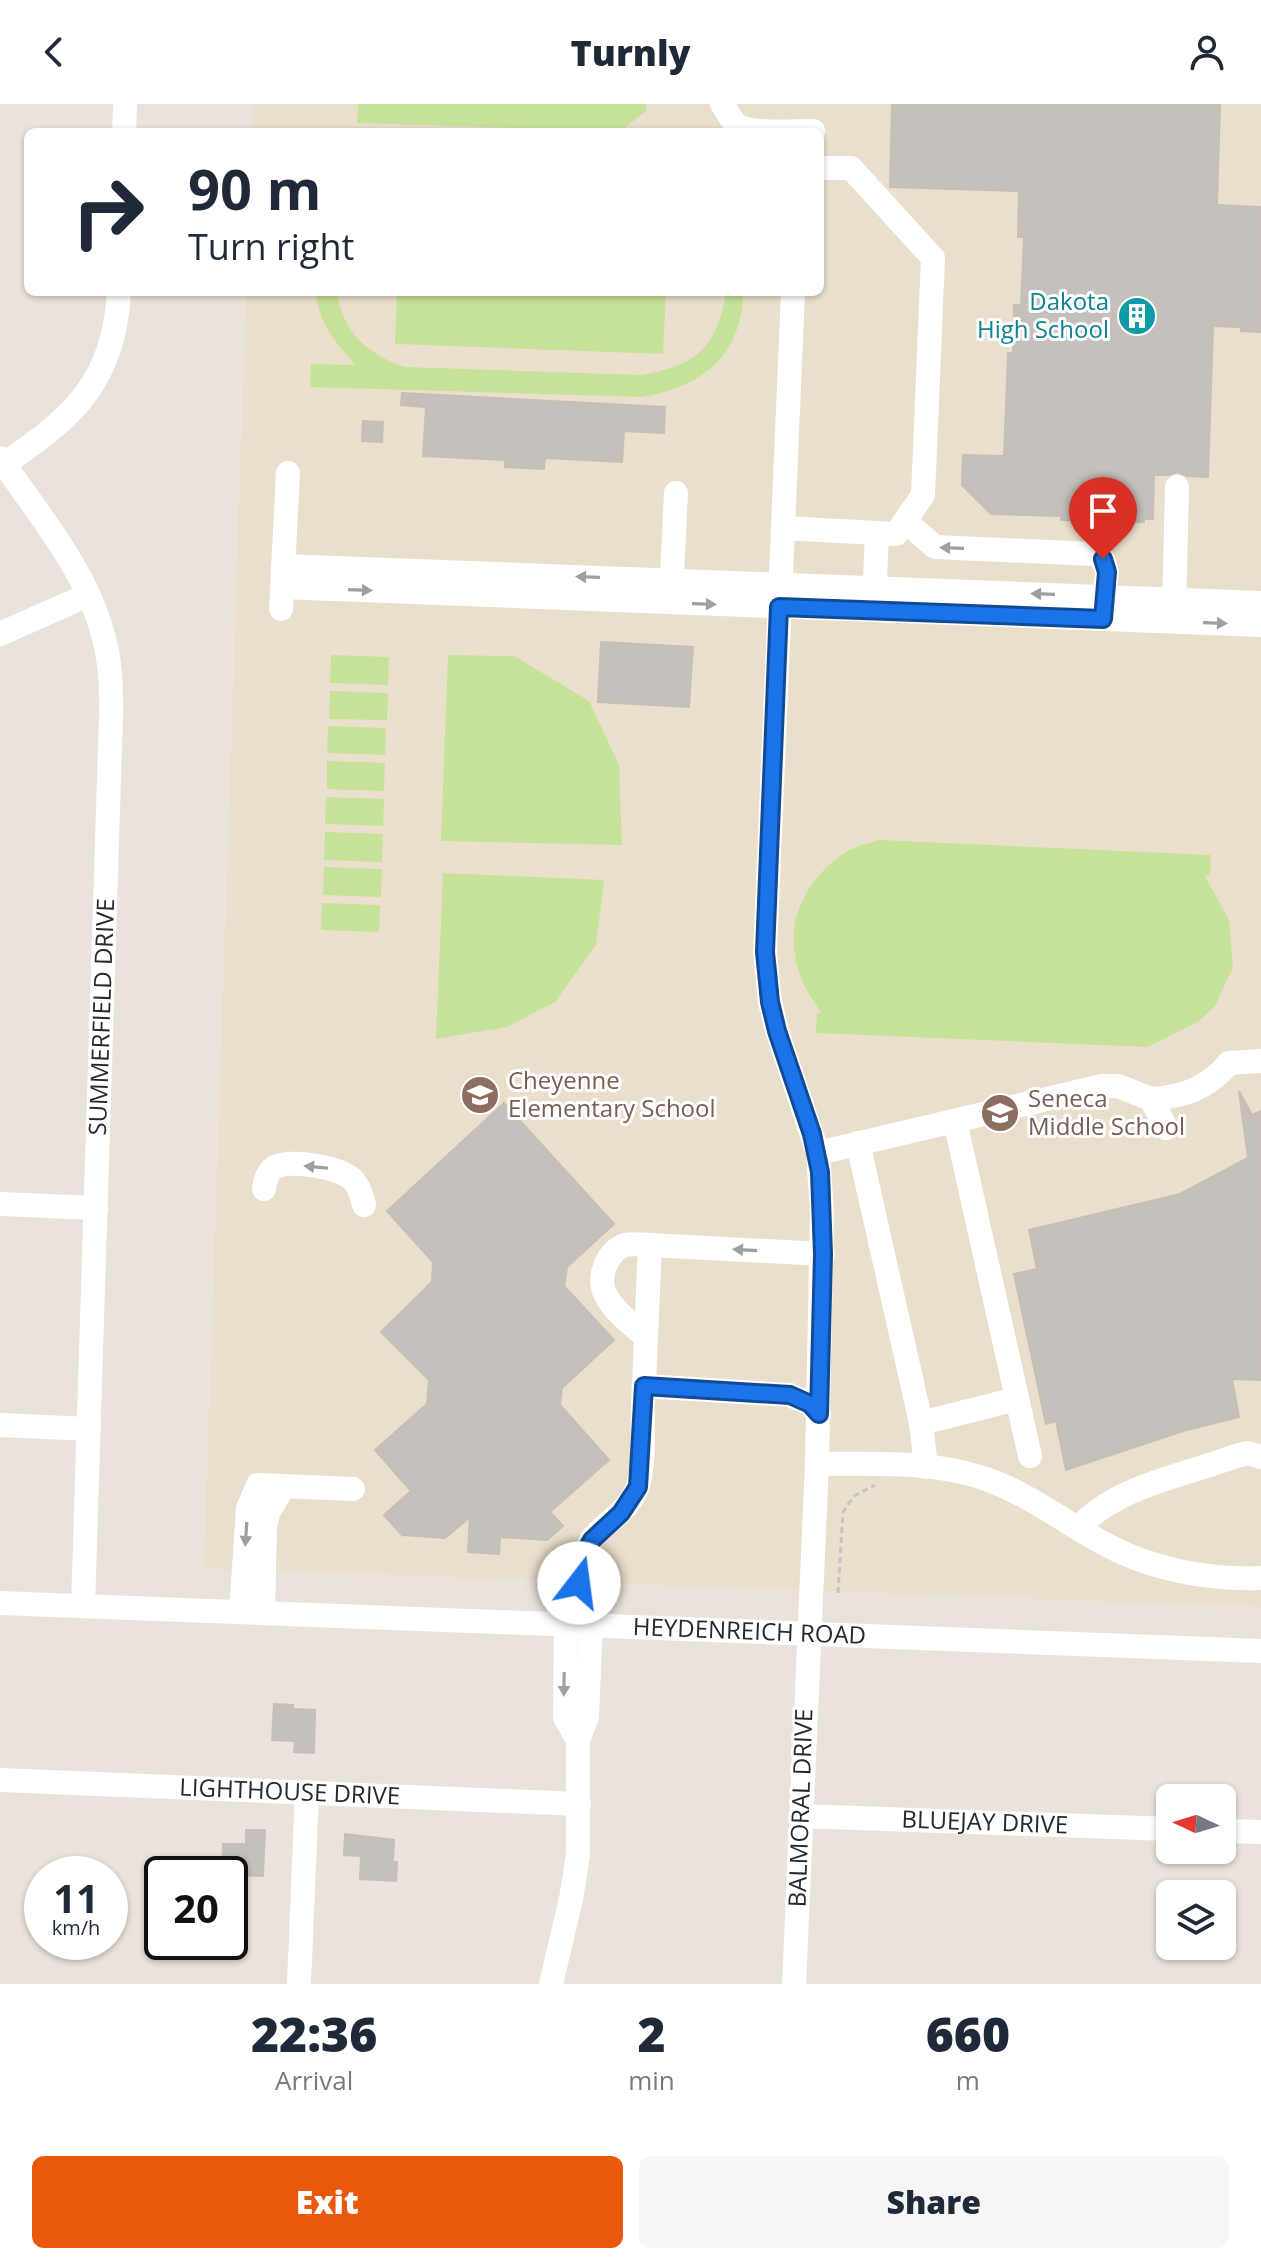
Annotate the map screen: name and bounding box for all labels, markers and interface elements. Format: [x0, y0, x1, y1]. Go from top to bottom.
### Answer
text: Turnly [571, 28, 691, 77]
icon: back [32, 30, 76, 74]
icon: person [1185, 30, 1229, 74]
text: 90 m [188, 150, 322, 226]
icon: right [56, 160, 160, 264]
text: Turn right [188, 222, 354, 271]
place label: Dakota High School [977, 284, 1109, 345]
building icon: Dakota High School [1116, 295, 1158, 337]
pin [1069, 477, 1137, 559]
icon: arrive [1081, 489, 1125, 533]
one-way arrow [939, 541, 964, 554]
one-way arrow [575, 570, 600, 583]
one-way arrow [348, 584, 373, 597]
one-way arrow [1030, 588, 1055, 601]
one-way arrow [692, 598, 717, 611]
one-way arrow [1203, 617, 1228, 630]
street label: SUMMERFIELD DRIVE [80, 898, 121, 1136]
place label: Cheyenne Elementary School [508, 1063, 716, 1124]
school or university icon: Cheyenne Elementary School [459, 1074, 501, 1116]
place label: Seneca Middle School [1028, 1081, 1185, 1142]
school or university icon: Seneca Middle School [979, 1092, 1021, 1134]
one-way arrow [303, 1160, 328, 1173]
one-way arrow [732, 1243, 757, 1256]
one-way arrow [239, 1522, 252, 1547]
position arrow [537, 1541, 621, 1625]
street label: HEYDENREICH ROAD [632, 1609, 867, 1651]
one-way arrow [558, 1672, 570, 1697]
street label: BALMORAL DRIVE [780, 1708, 819, 1908]
street label: LIGHTHOUSE DRIVE [179, 1769, 401, 1812]
north arrow [1156, 1784, 1236, 1864]
map controls [1156, 1784, 1236, 1960]
street label: BLUEJAY DRIVE [901, 1802, 1069, 1840]
speed limit sign: 20 [144, 1856, 248, 1960]
text: 11 [53, 1870, 99, 1925]
button: layers [1156, 1880, 1236, 1960]
text: km/h [52, 1914, 100, 1941]
text: 22:36 [251, 2001, 377, 2066]
text: 2 [637, 2001, 666, 2066]
text: 660 [926, 2001, 1010, 2066]
text: Arrival [275, 2062, 353, 2098]
text: min [628, 2062, 675, 2098]
text: m [956, 2062, 980, 2098]
button: Exit [32, 2156, 623, 2248]
button: Share [639, 2156, 1229, 2248]

